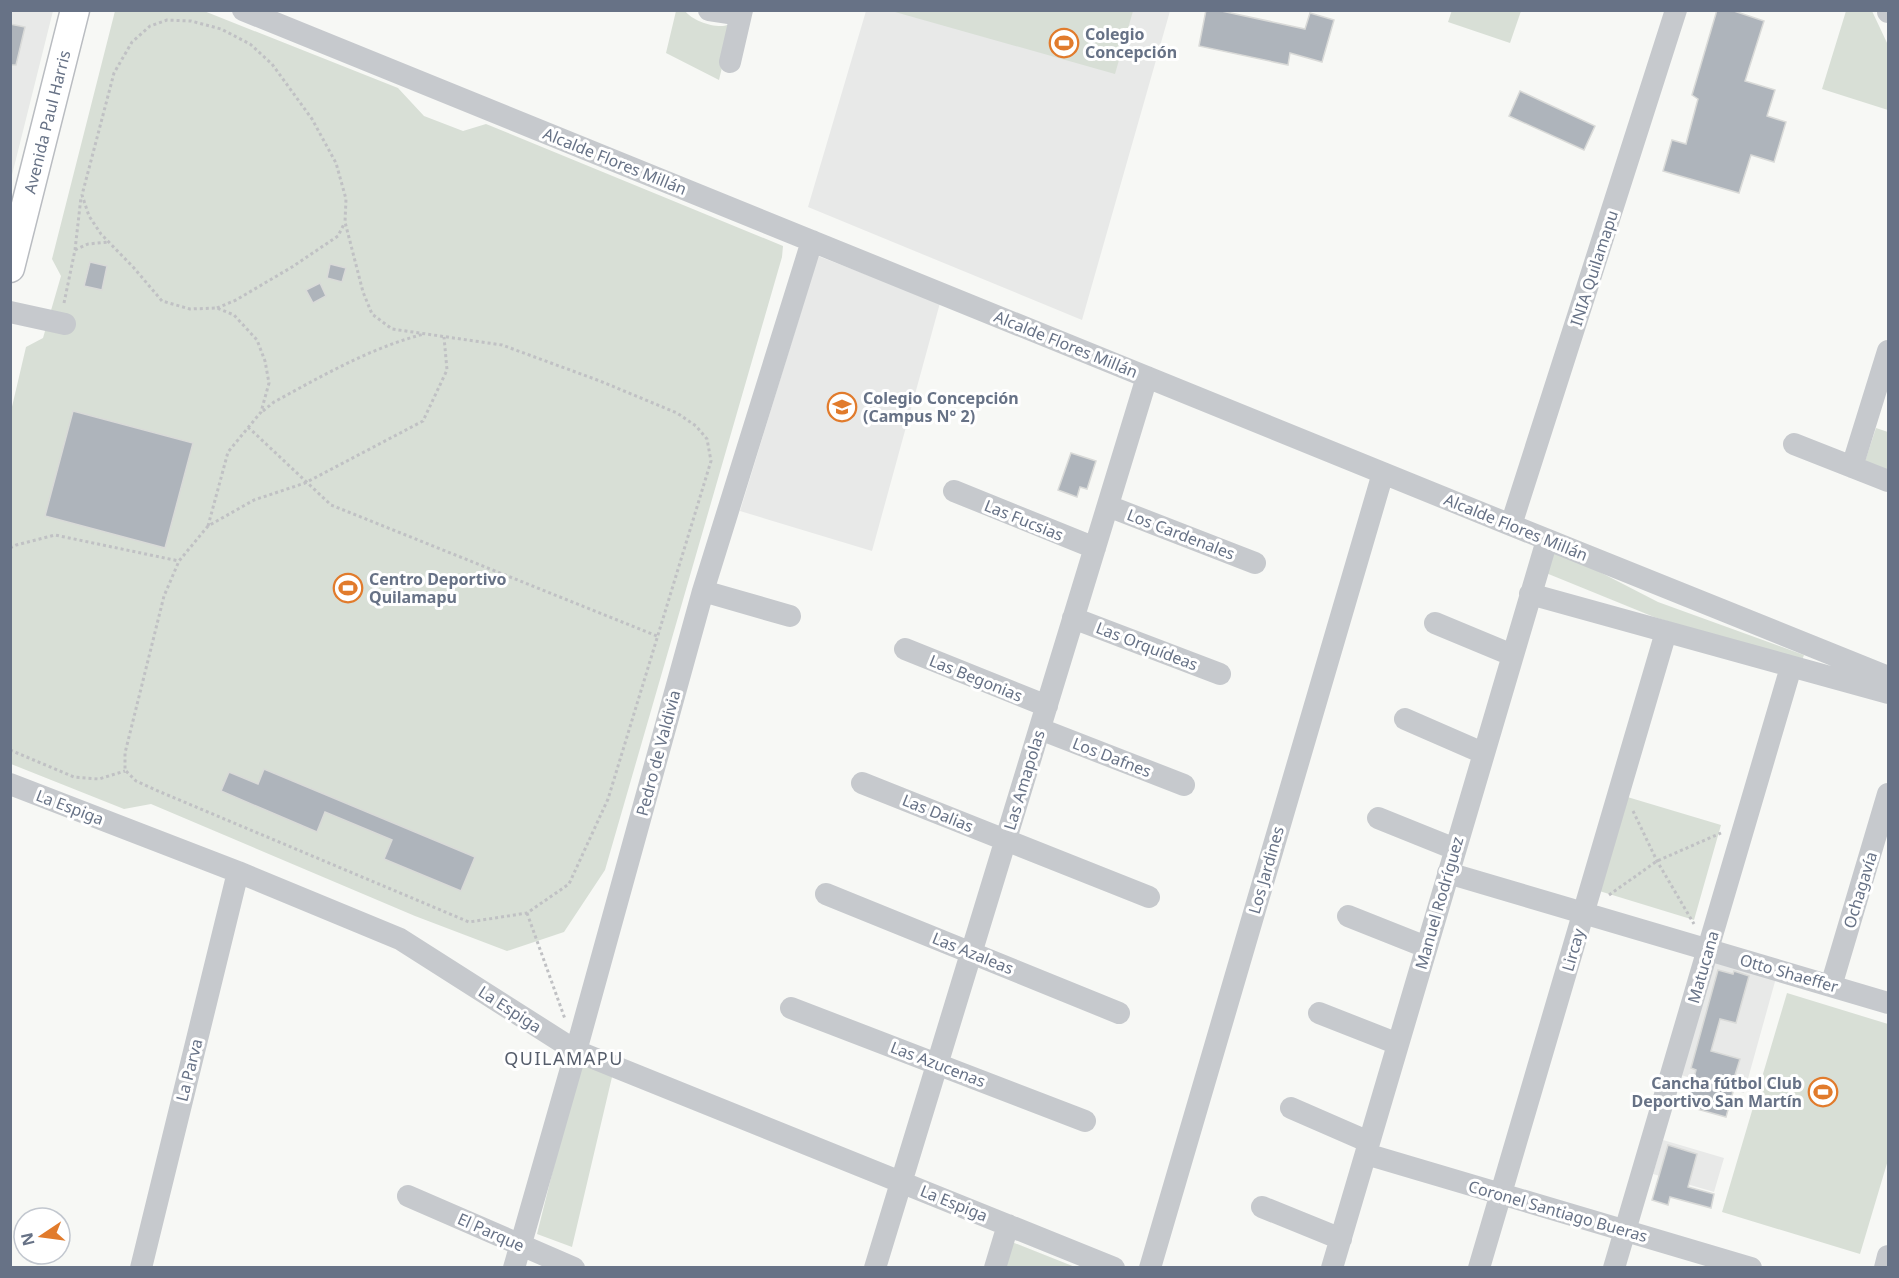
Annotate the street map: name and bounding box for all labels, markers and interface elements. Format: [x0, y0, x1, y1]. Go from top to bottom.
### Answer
place label: Colegio Concepción [1085, 23, 1177, 63]
sports icon: Colegio Concepción [1048, 27, 1080, 59]
street label: Avenida Paul Harris [19, 48, 75, 196]
street label: Alcalde Flores Millán [540, 122, 690, 200]
street label: INIA Quilamapu [1565, 207, 1623, 329]
street label: Alcalde Flores Millán [991, 305, 1141, 383]
place label: Colegio Concepción (Campus N° 2) [863, 387, 1019, 427]
school or university icon: Colegio Concepción (Campus N° 2) [826, 391, 858, 423]
street label: Alcalde Flores Millán [1441, 488, 1591, 566]
street label: Las Fucsias [981, 494, 1067, 546]
street label: Los Cardenales [1124, 503, 1238, 565]
place label: Centro Deportivo Quilamapu [369, 568, 507, 608]
sports icon: Centro Deportivo Quilamapu [332, 572, 364, 604]
street label: Las Orquídeas [1093, 616, 1201, 676]
street label: Las Begonias [926, 649, 1026, 707]
street label: Pedro de Valdivia [631, 688, 685, 818]
street label: Las Amapolas [998, 727, 1050, 833]
street label: Los Dafnes [1069, 732, 1155, 782]
street label: La Espiga [33, 784, 107, 830]
street label: Las Dalias [899, 789, 977, 837]
street label: Los Jardines [1243, 824, 1289, 916]
street label: Manuel Rodríguez [1410, 834, 1468, 972]
street label: Ochagavía [1838, 849, 1882, 931]
street label: Lircay [1556, 925, 1590, 974]
street label: Las Azaleas [929, 927, 1017, 979]
street label: Matucana [1682, 928, 1724, 1006]
street label: Otto Shaeffer [1737, 948, 1841, 998]
street label: La Espiga [474, 980, 546, 1038]
street label: La Parva [171, 1036, 207, 1104]
street label: Las Azucenas [887, 1036, 989, 1092]
district label: QUILAMAPU [504, 1046, 624, 1070]
place label: Cancha fútbol Club Deportivo San Martín [1632, 1072, 1802, 1112]
sports icon: Cancha fútbol Club Deportivo San Martín [1807, 1076, 1839, 1108]
street label: Coronel Santiago Bueras [1466, 1175, 1650, 1247]
street label: La Espiga [917, 1180, 991, 1226]
north arrow [12, 1206, 72, 1266]
street label: El Parque [454, 1208, 528, 1256]
text: N [15, 1231, 40, 1248]

